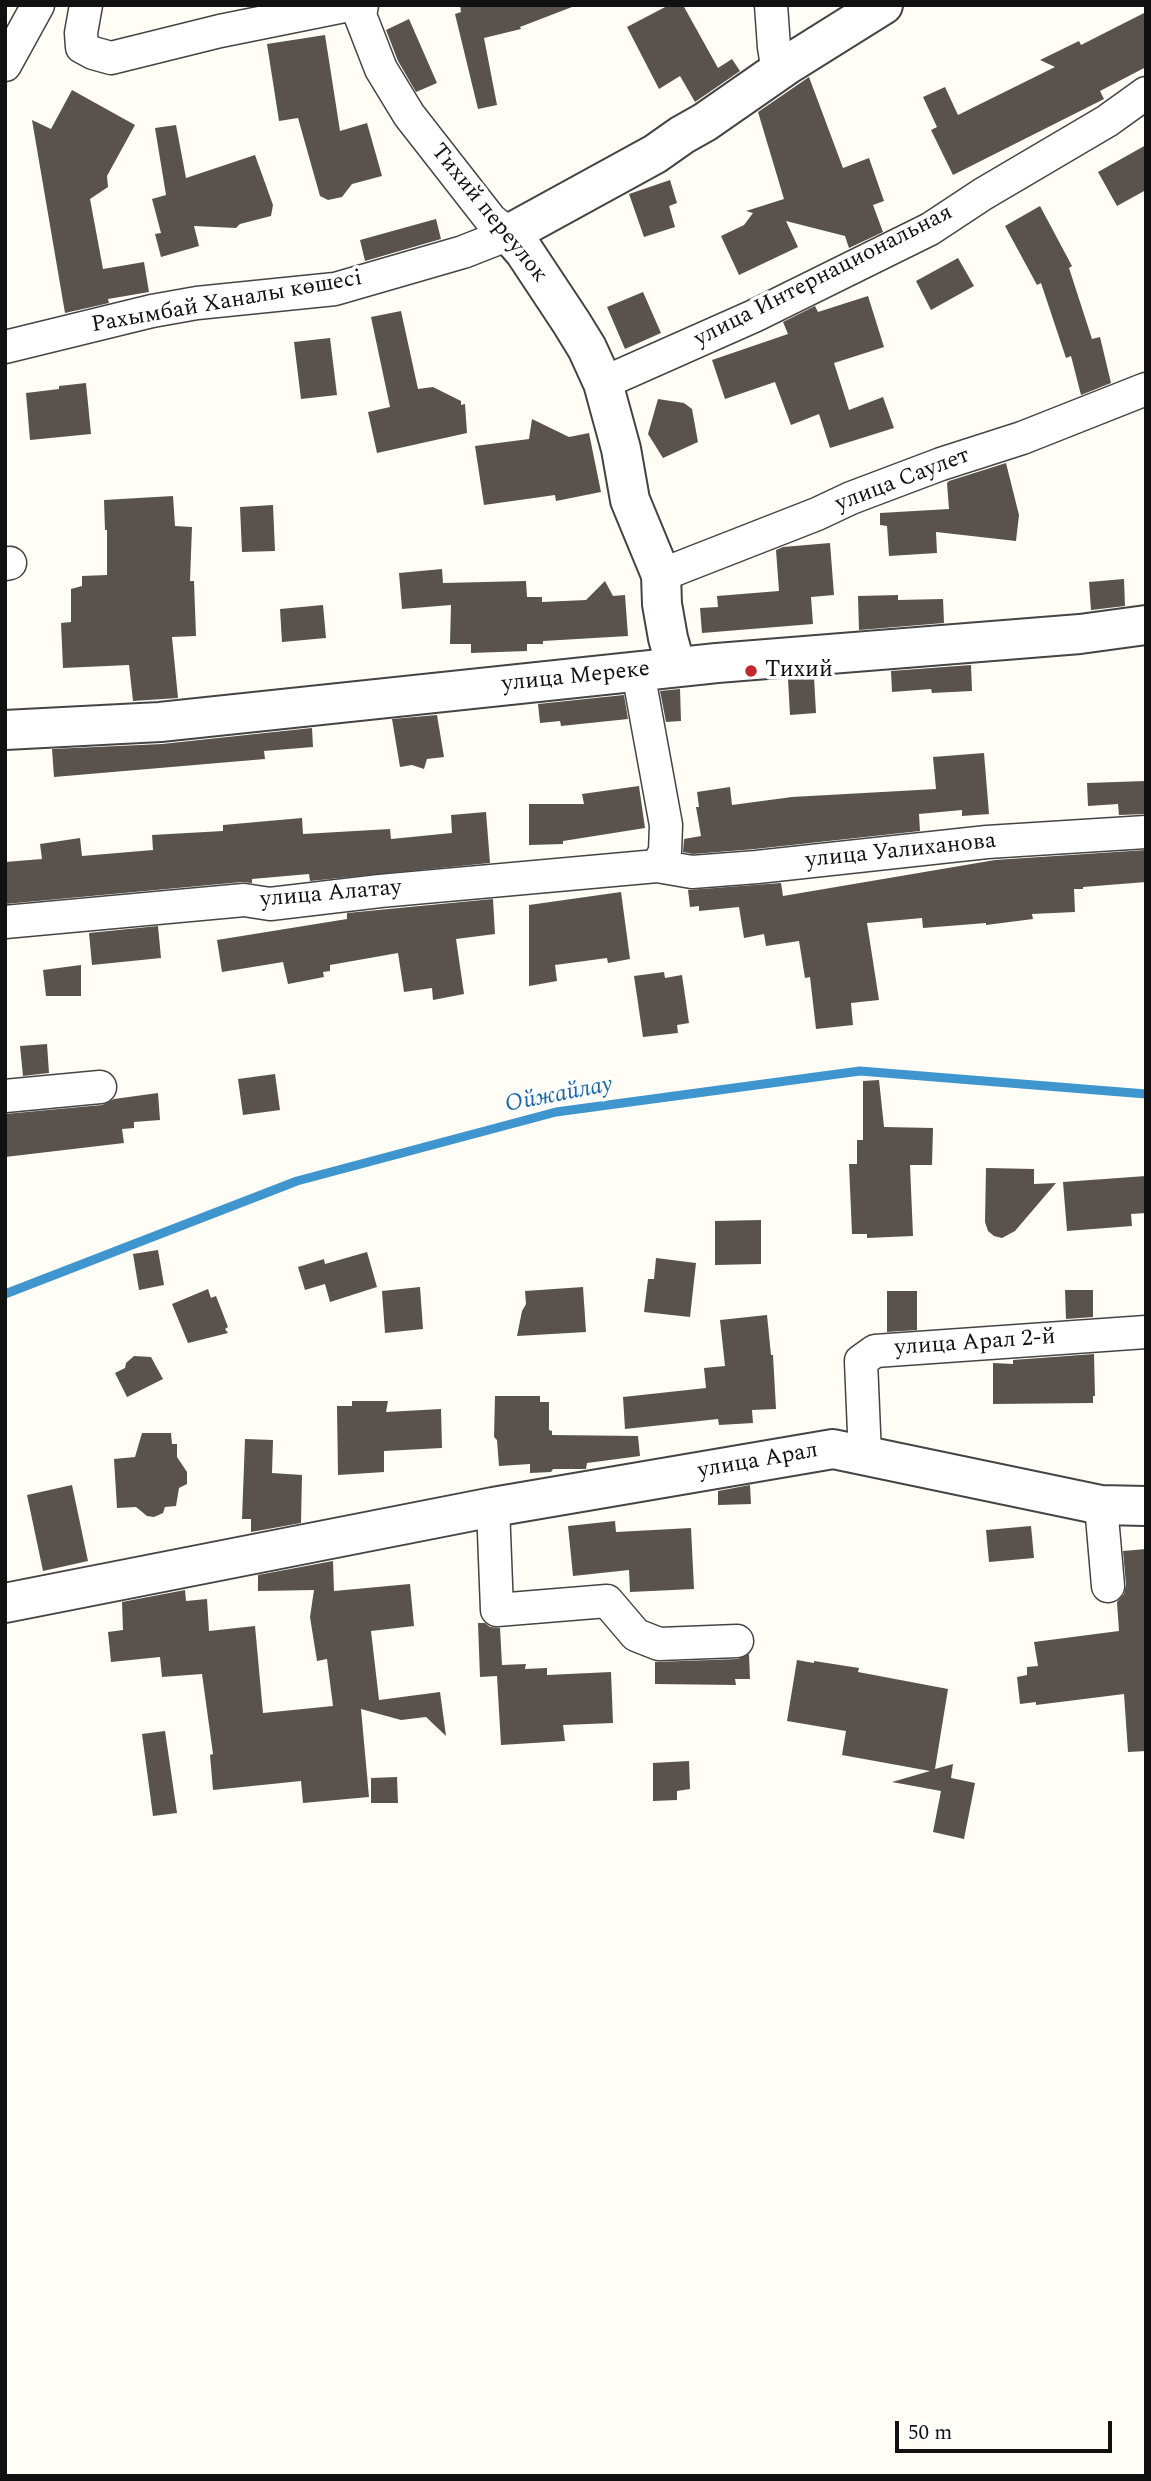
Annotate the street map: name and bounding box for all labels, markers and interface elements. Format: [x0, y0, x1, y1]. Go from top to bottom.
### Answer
street label: Тихий переулок [423, 139, 553, 289]
street label: улица Интернациональная [690, 200, 958, 354]
street label: Рахымбай Ханалы көшесі [90, 266, 364, 340]
street label: улица Саулет [832, 443, 974, 519]
street label: улица Мереке [501, 657, 651, 699]
place label: Тихий [765, 657, 833, 685]
marker: Тихий [743, 663, 759, 679]
street label: улица Уалиханова [804, 828, 998, 876]
street label: улица Алатау [259, 875, 403, 915]
water label: Ойжайлау [503, 1071, 615, 1121]
street label: улица Арал 2-й [894, 1325, 1056, 1363]
street label: улица Арал [696, 1438, 820, 1486]
scale bar [899, 2408, 1116, 2452]
text: 50 m [908, 2417, 952, 2449]

